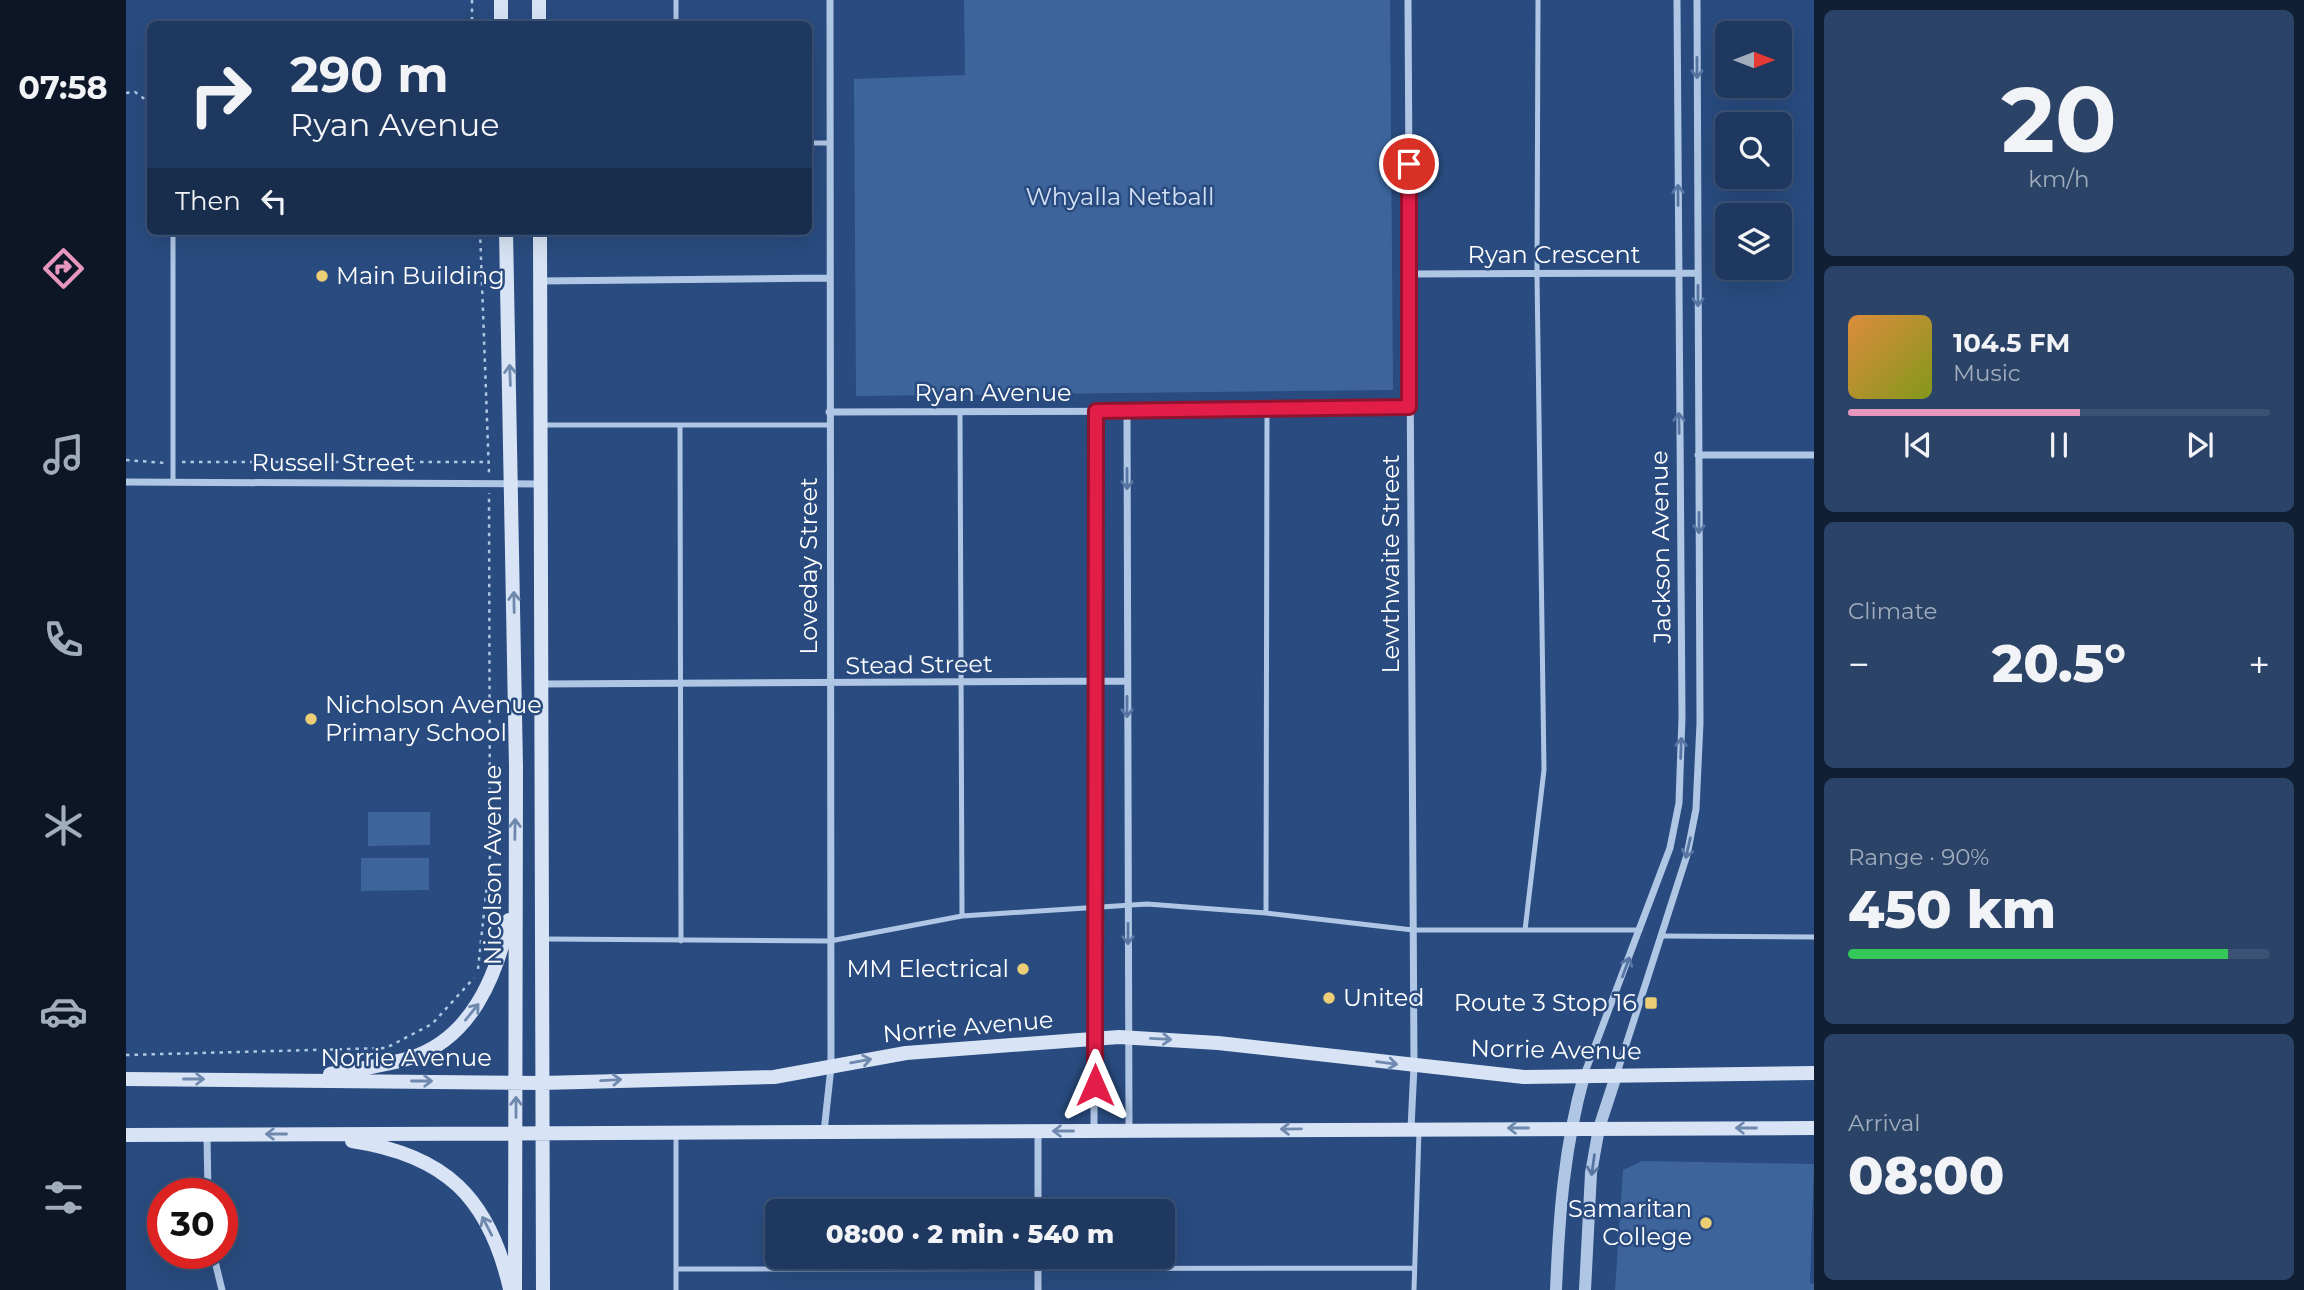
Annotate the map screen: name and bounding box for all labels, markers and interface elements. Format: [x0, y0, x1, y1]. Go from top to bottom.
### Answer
north arrow [1715, 21, 1792, 98]
map controls [1715, 21, 1792, 280]
text: 290 m [290, 45, 449, 104]
icon: right [175, 49, 266, 140]
one-way arrow [1690, 56, 1704, 79]
text: 20 [2001, 64, 2117, 175]
text: 07:58 [18, 68, 108, 107]
text: Ryan Avenue [290, 105, 500, 144]
button: search [1715, 112, 1792, 189]
pin [1379, 134, 1439, 194]
icon: arrive [1390, 145, 1428, 183]
text: km/h [2028, 165, 2090, 193]
icon: left [255, 182, 293, 220]
park label: Whyalla Netball [1025, 182, 1215, 211]
one-way arrow [1671, 184, 1685, 207]
text: Then [175, 185, 241, 217]
button: layers [1715, 203, 1792, 280]
street label: Ryan Crescent [1468, 240, 1641, 269]
icon: directions [39, 244, 88, 293]
place label: Main Building [336, 261, 505, 290]
marker: Main Building [314, 268, 330, 284]
one-way arrow [1691, 284, 1704, 307]
text: 104.5 FM [1953, 327, 2070, 359]
text: Music [1953, 359, 2021, 387]
one-way arrow [504, 363, 517, 386]
street label: Ryan Avenue [914, 378, 1072, 407]
one-way arrow [1672, 411, 1686, 434]
icon: previous [1899, 426, 1937, 464]
icon: pause [2040, 426, 2078, 464]
icon: next [2181, 426, 2219, 464]
icon: music [39, 430, 88, 479]
street label: Russell Street [251, 448, 415, 477]
street label: Jackson Avenue [1644, 450, 1677, 645]
street label: Lewthwaite Street [1376, 454, 1405, 673]
one-way arrow [1120, 468, 1134, 491]
street label: Loveday Street [794, 477, 823, 655]
one-way arrow [1692, 511, 1706, 534]
one-way arrow [507, 591, 521, 614]
text: Climate [1848, 597, 1937, 625]
icon: phone [39, 615, 88, 664]
text: 20.5° [1992, 632, 2126, 695]
text: − [1848, 641, 1870, 688]
text: + [2248, 641, 2270, 688]
street label: Stead Street [845, 649, 993, 680]
place label: Nicholson Avenue Primary School [325, 690, 542, 747]
one-way arrow [1120, 695, 1134, 718]
marker: Nicholson Avenue Primary School [303, 711, 319, 727]
one-way arrow [1674, 737, 1687, 760]
street label: Nicolson Avenue [478, 765, 507, 965]
icon: climate [39, 801, 88, 850]
one-way arrow [508, 818, 522, 841]
one-way arrow [1681, 836, 1694, 859]
text: Range · 90% [1848, 843, 1989, 871]
text: 450 km [1848, 878, 2056, 941]
one-way arrow [1121, 923, 1135, 946]
place label: MM Electrical [846, 954, 1009, 983]
one-way arrow [1621, 956, 1634, 978]
marker: MM Electrical [1015, 961, 1031, 977]
place label: United [1343, 983, 1425, 1012]
icon: car [39, 987, 88, 1036]
place label: Route 3 Stop 16 [1454, 988, 1637, 1017]
marker: United [1321, 990, 1337, 1006]
marker: Route 3 Stop 16 [1643, 995, 1659, 1011]
one-way arrow [464, 1003, 479, 1021]
street label: Norrie Avenue [881, 1005, 1055, 1048]
one-way arrow [1149, 1033, 1172, 1046]
street label: Norrie Avenue [1470, 1034, 1642, 1065]
street label: Norrie Avenue [320, 1043, 492, 1072]
position arrow [1058, 1048, 1132, 1122]
one-way arrow [849, 1054, 872, 1067]
one-way arrow [1375, 1056, 1398, 1069]
one-way arrow [182, 1073, 205, 1086]
one-way arrow [410, 1074, 433, 1088]
one-way arrow [599, 1074, 622, 1087]
one-way arrow [509, 1096, 523, 1119]
text: Arrival [1848, 1109, 1921, 1137]
one-way arrow [1507, 1121, 1530, 1135]
one-way arrow [1735, 1121, 1758, 1135]
one-way arrow [1280, 1122, 1303, 1136]
one-way arrow [1052, 1124, 1075, 1138]
one-way arrow [265, 1127, 288, 1141]
text: 08:00 [1848, 1144, 2004, 1207]
one-way arrow [1586, 1153, 1599, 1176]
icon: filters [39, 1173, 88, 1222]
speed limit sign: 30 [147, 1178, 238, 1269]
place label: Samaritan College [1568, 1194, 1692, 1251]
marker: Samaritan College [1698, 1215, 1714, 1231]
one-way arrow [480, 1216, 494, 1237]
text: 08:00 · 2 min · 540 m [826, 1218, 1114, 1250]

